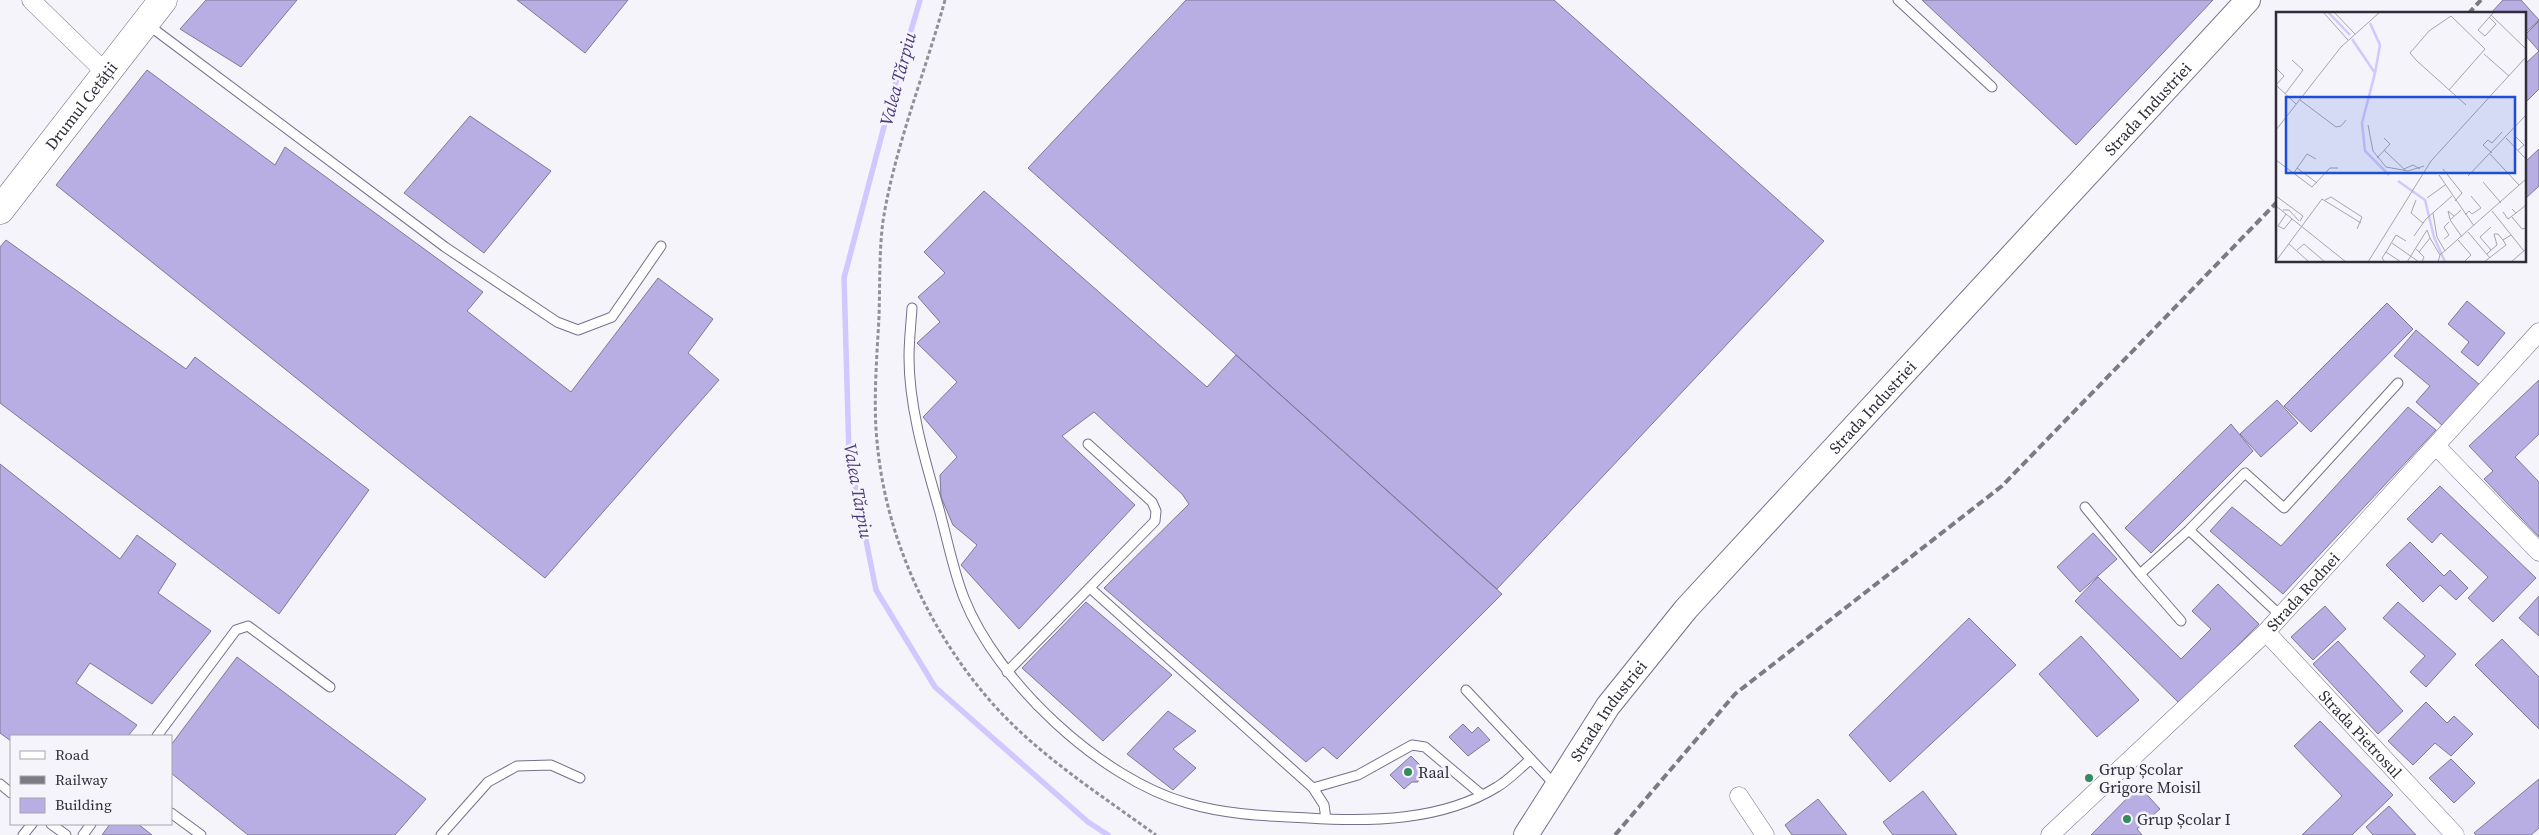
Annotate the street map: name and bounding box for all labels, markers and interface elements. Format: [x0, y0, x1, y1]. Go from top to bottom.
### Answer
inset map [2276, 12, 2526, 262]
water label: Valea Tărpiu [873, 29, 922, 128]
street label: Drumul Cetății [40, 57, 122, 154]
street label: Strada Industriei [2099, 57, 2196, 160]
street label: Strada Industriei [1824, 356, 1921, 458]
water label: Valea Tărpiu [838, 442, 879, 541]
street label: Strada Rodnei [2261, 547, 2345, 636]
street label: Strada Industriei [1565, 655, 1652, 766]
street label: Strada Pietrosul [2314, 685, 2407, 783]
legend [10, 735, 172, 825]
text: Road [55, 744, 89, 765]
place label: Grup Școlar Grigore Moisil [2099, 758, 2201, 798]
place label: Raal [1418, 761, 1450, 783]
marker: Raal [1402, 766, 1414, 778]
text: Railway [55, 769, 108, 790]
marker: Grup Școlar Grigore Moisil [2083, 772, 2095, 784]
text: Building [55, 794, 112, 815]
place label: Grup Școlar I [2137, 808, 2231, 830]
marker: Grup Școlar I [2121, 813, 2133, 825]

